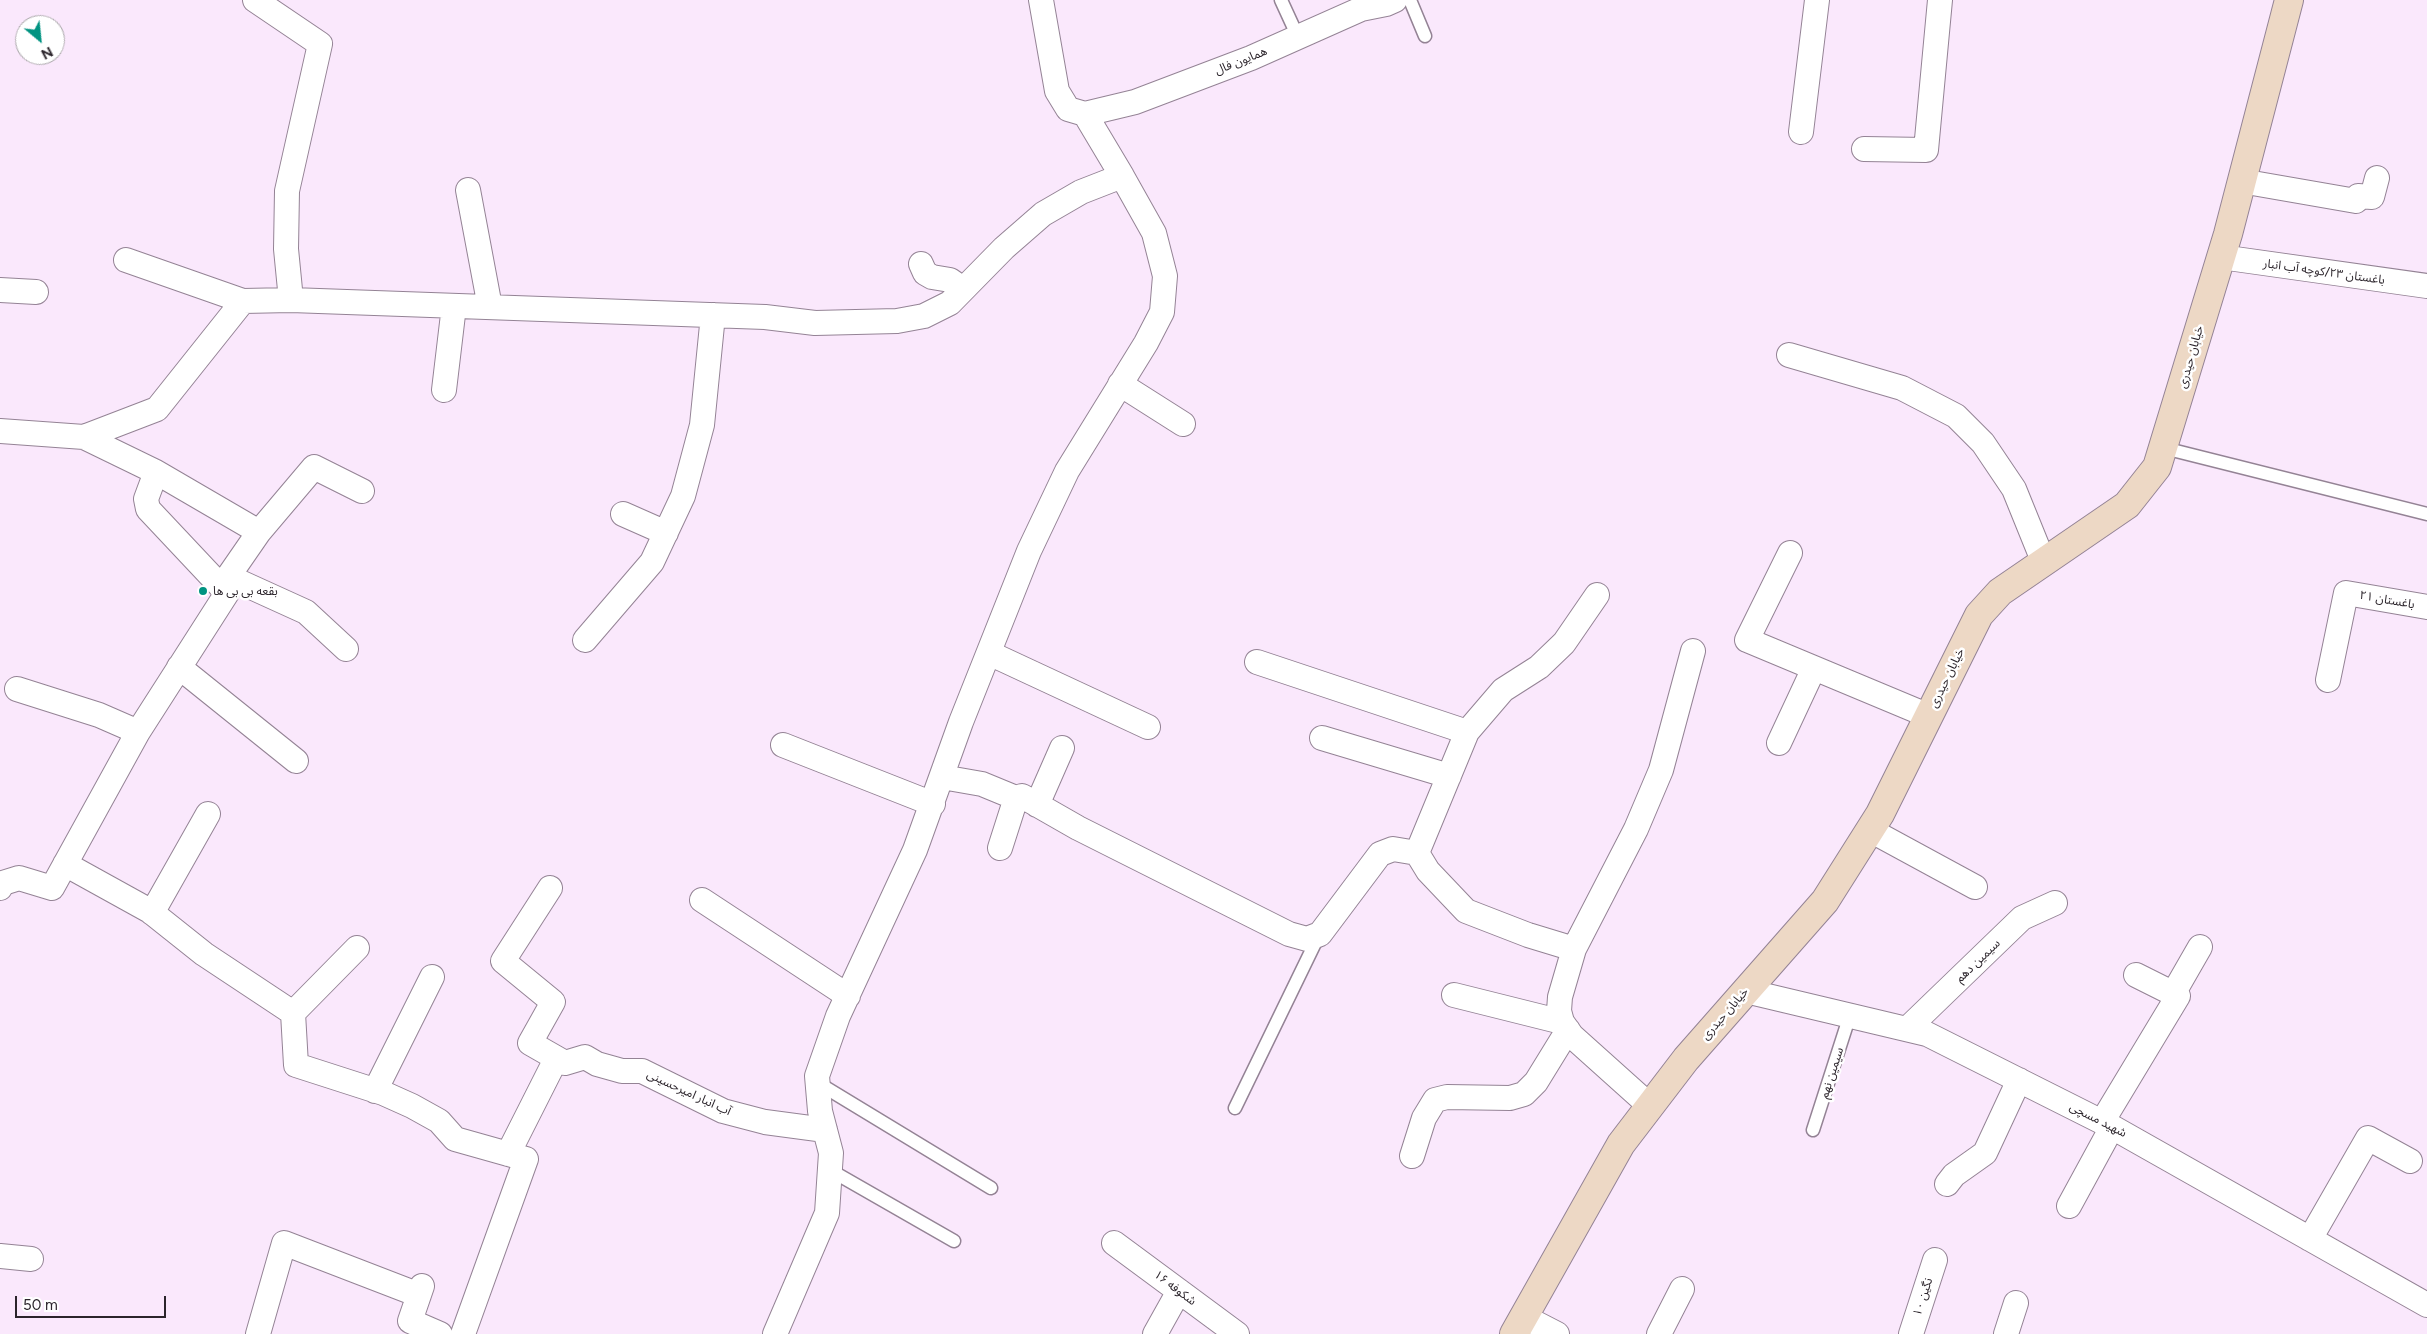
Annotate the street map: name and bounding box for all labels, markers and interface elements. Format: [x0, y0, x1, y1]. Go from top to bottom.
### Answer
north arrow [15, 15, 65, 65]
text: N [38, 43, 56, 63]
street label: همایون فال [1213, 44, 1269, 78]
street label: باغستان ۲۳/کوچه آب انبار [2262, 256, 2386, 288]
street label: خیابان حیدری [2175, 324, 2207, 390]
place label: بقعه بی بی ها [213, 584, 278, 598]
marker: بقعه بی بی ها [197, 585, 209, 597]
street label: باغستان ۲۱ [2358, 588, 2416, 612]
street label: خیابان حیدری [1926, 646, 1968, 710]
street label: سیمین دهم [1953, 936, 2003, 986]
street label: خیابان حیدری [1698, 985, 1752, 1043]
street label: سیمین نهم [1817, 1046, 1847, 1100]
street label: آب انبار امیرحسینی [645, 1067, 733, 1119]
street label: شهید مسچی [2067, 1099, 2129, 1141]
street label: شکوفه ۱۶ [1151, 1267, 1199, 1309]
street label: نگین ۱۰ [1910, 1276, 1936, 1318]
scale bar [18, 1286, 169, 1318]
text: 50 m [23, 1296, 58, 1314]

